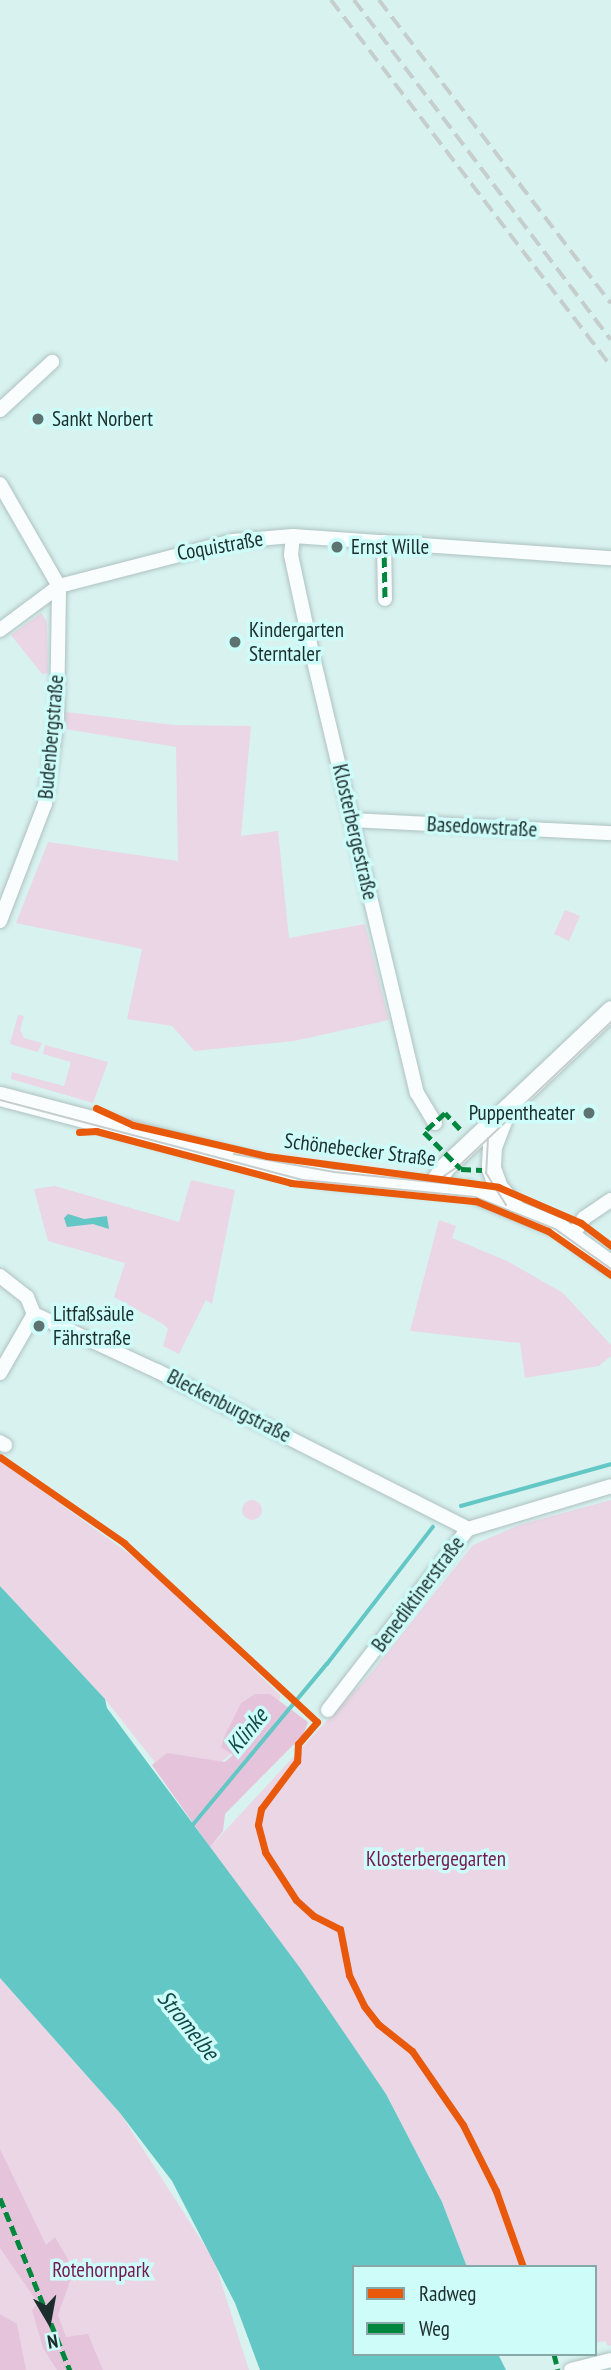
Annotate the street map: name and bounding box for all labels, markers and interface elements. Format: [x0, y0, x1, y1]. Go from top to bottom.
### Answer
place label: Sankt Norbert [52, 406, 153, 432]
marker: Sankt Norbert [30, 411, 46, 427]
street label: Coquistraße [175, 526, 265, 566]
place label: Ernst Wille [351, 534, 429, 560]
marker: Ernst Wille [329, 539, 345, 555]
place label: Kindergarten Sterntaler [249, 617, 344, 667]
marker: Kindergarten Sterntaler [227, 634, 243, 650]
street label: Budenbergstraße [33, 674, 69, 800]
street label: Klosterbergestraße [327, 762, 383, 902]
street label: Basedowstraße [426, 812, 538, 842]
place label: Puppentheater [469, 1100, 575, 1126]
marker: Puppentheater [581, 1105, 597, 1121]
street label: Schönebecker Straße [283, 1128, 437, 1172]
place label: Litfaßsäule Fährstraße [53, 1301, 134, 1351]
marker: Litfaßsäule Fährstraße [31, 1318, 47, 1334]
street label: Bleckenburgstraße [163, 1364, 295, 1448]
street label: Benediktinerstraße [366, 1531, 470, 1657]
water label: Klinke [221, 1703, 273, 1759]
park label: Klosterbergegarten [366, 1846, 506, 1872]
water label: Stromelbe [152, 1985, 224, 2065]
park label: Rotehornpark [52, 2257, 150, 2283]
legend [352, 2265, 597, 2356]
text: Radweg [419, 2280, 476, 2307]
north arrow [14, 2286, 84, 2356]
text: Weg [419, 2315, 450, 2342]
text: N [46, 2329, 60, 2354]

